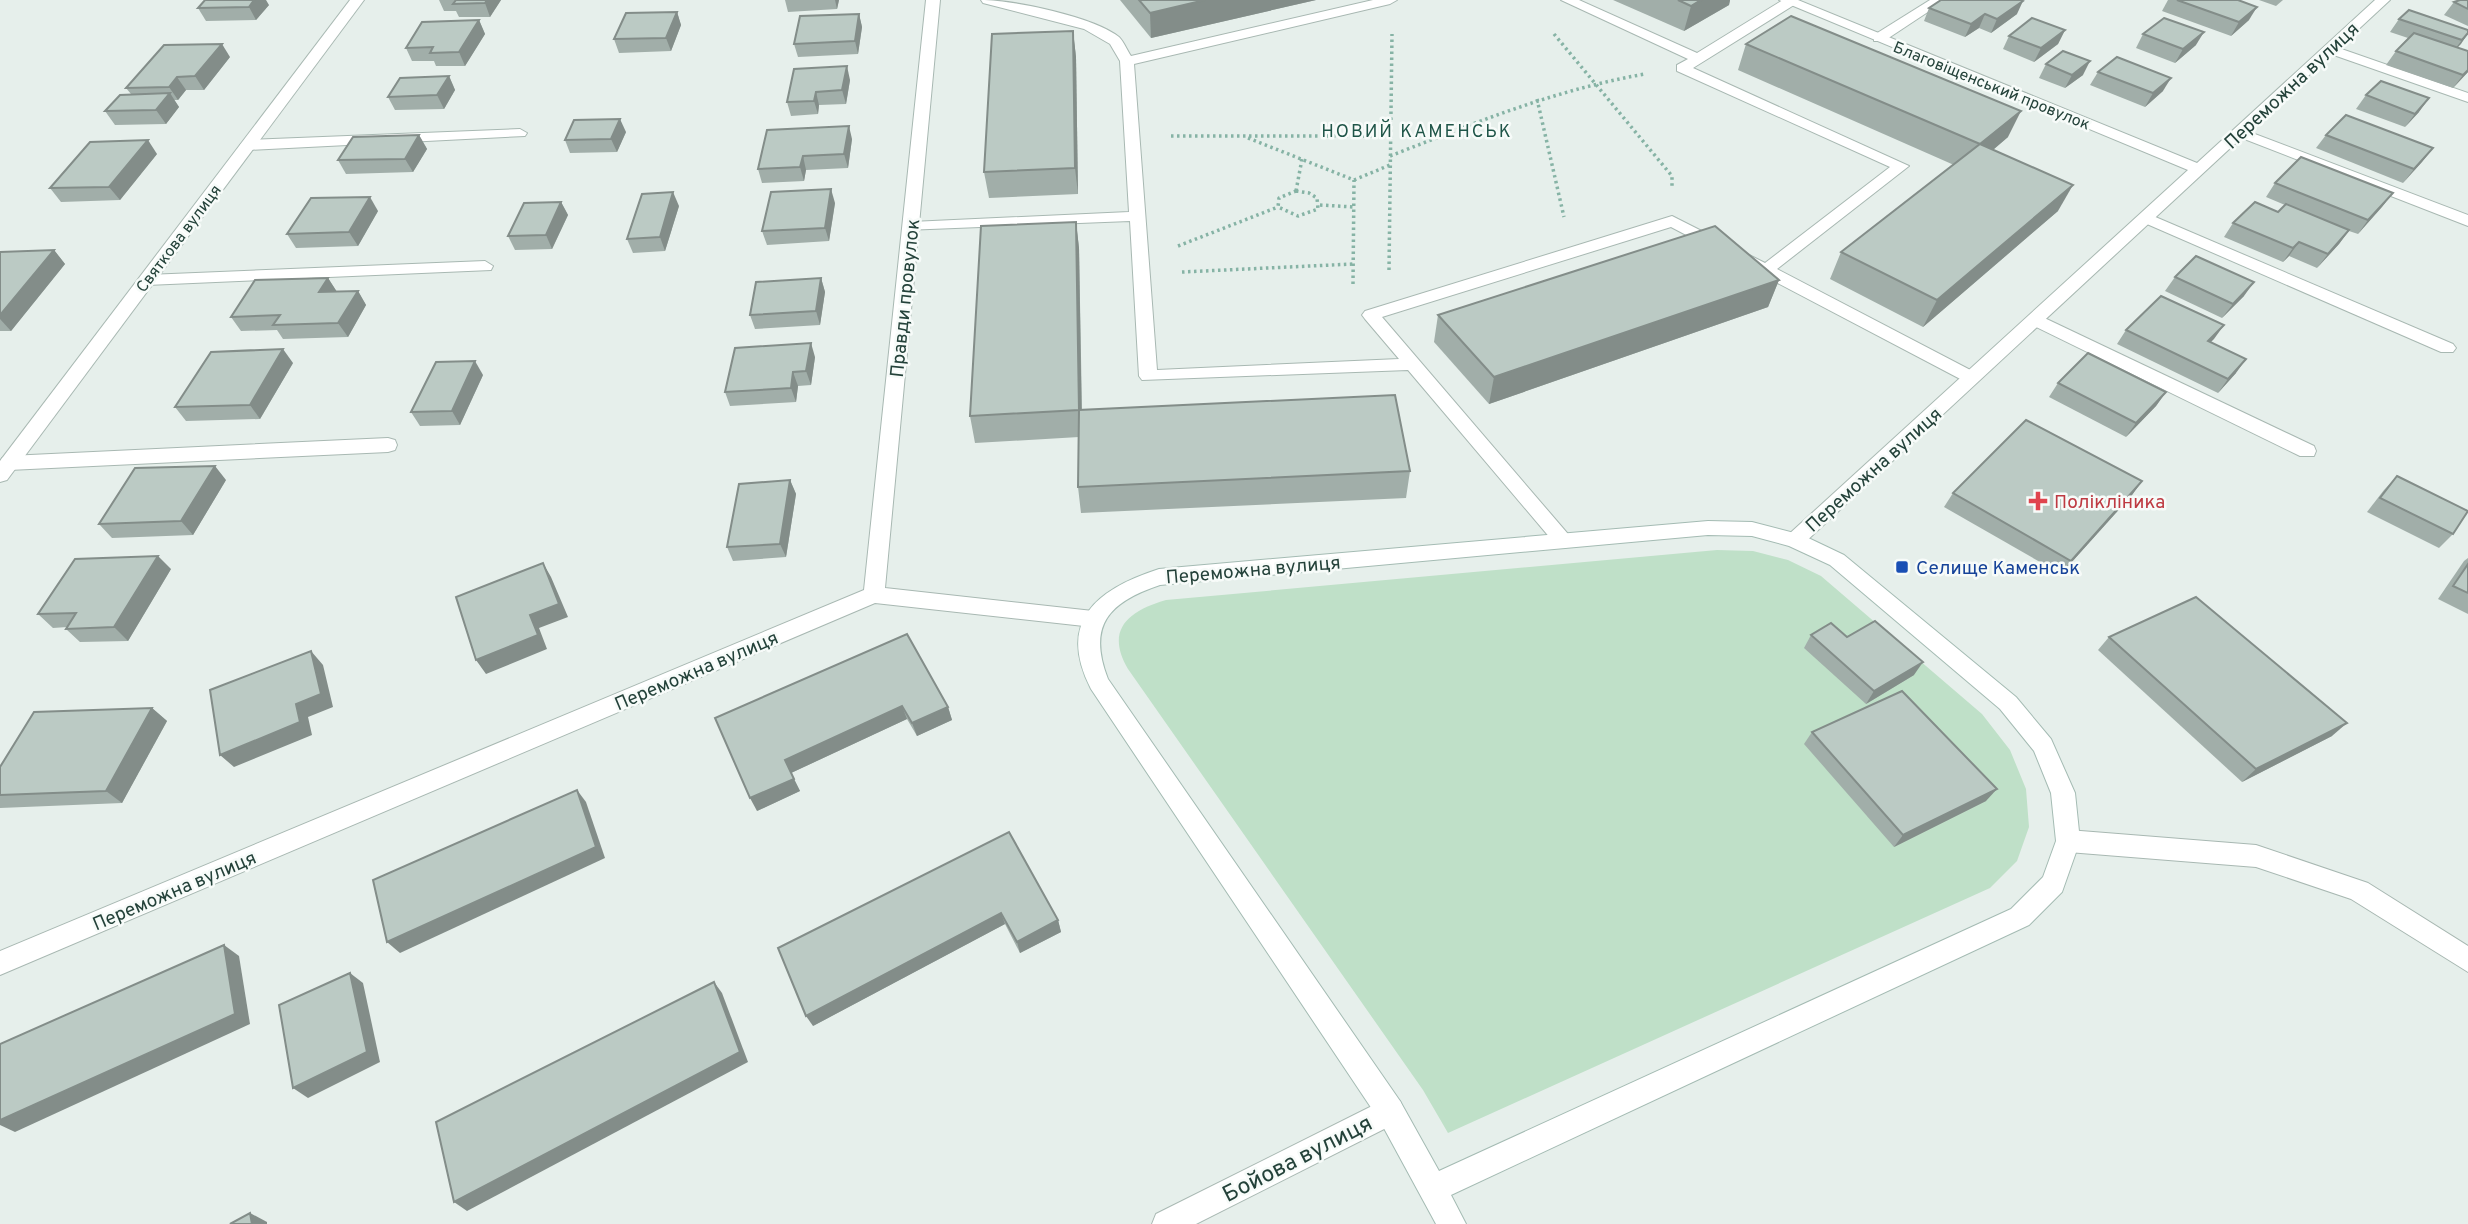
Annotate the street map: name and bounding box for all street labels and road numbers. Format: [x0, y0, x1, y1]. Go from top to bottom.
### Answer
street label: Переможна вулиця [2220, 18, 2365, 155]
street label: Благовіщенський провулок [1890, 38, 2093, 136]
street label: Святкова вулиця [133, 181, 227, 297]
street label: Правди провулок [886, 218, 926, 379]
street label: Переможна вулиця [1801, 403, 1948, 538]
street label: Переможна вулиця [1165, 551, 1342, 591]
street label: Переможна вулиця [611, 626, 782, 717]
street label: Переможна вулиця [89, 846, 260, 937]
street label: Бойова вулиця [1218, 1110, 1378, 1210]

